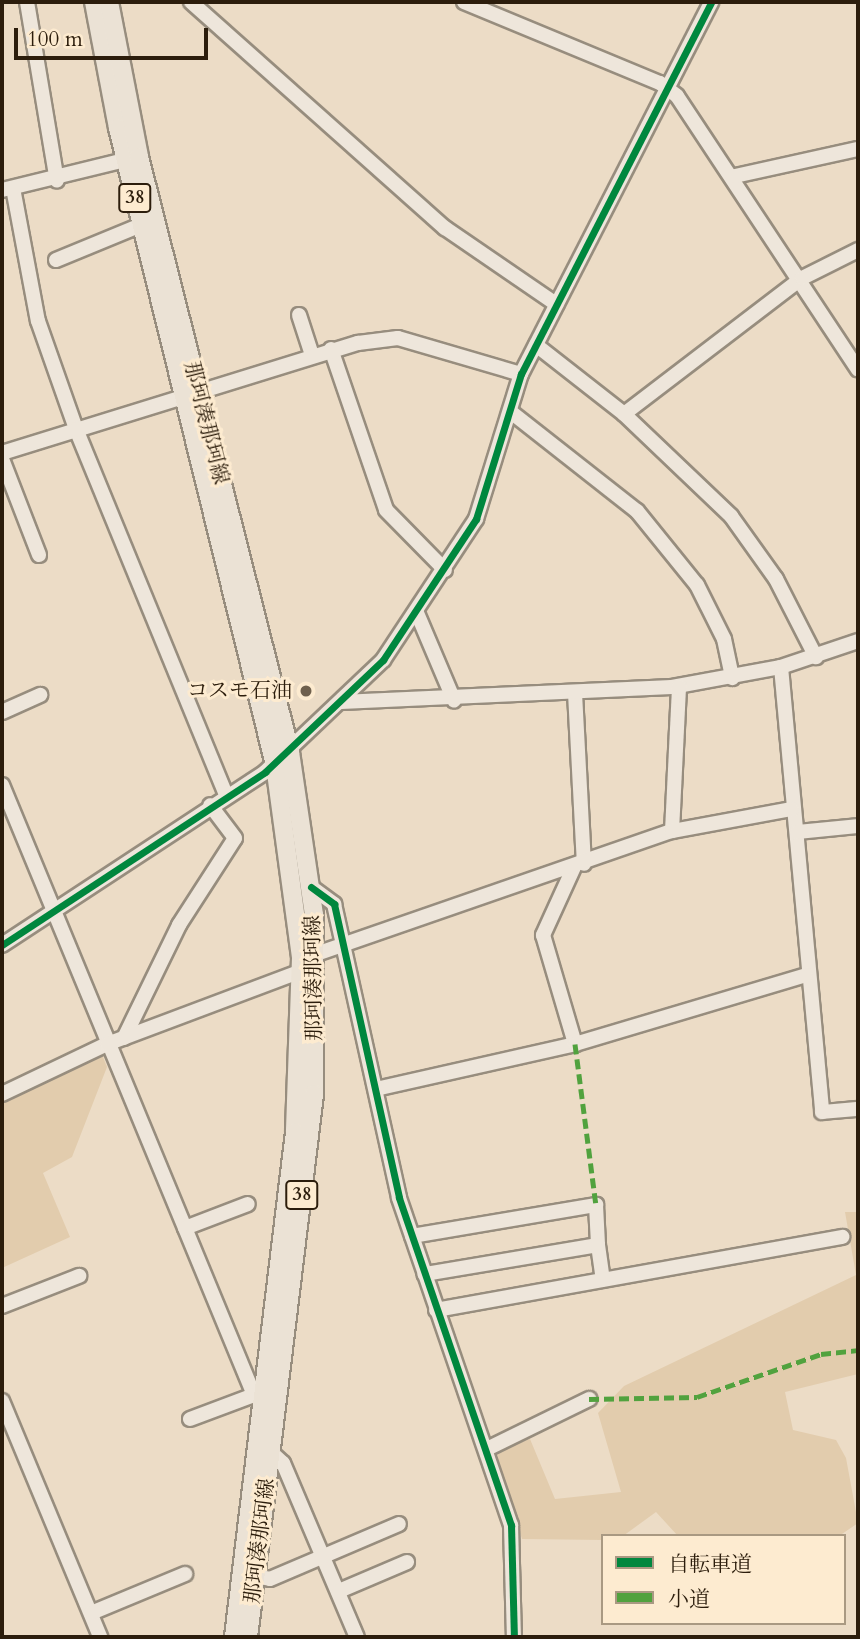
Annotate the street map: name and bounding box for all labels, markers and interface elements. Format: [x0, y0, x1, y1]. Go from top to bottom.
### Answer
scale bar [18, 14, 212, 58]
text: 100 m [27, 25, 83, 54]
road number: 38 [118, 182, 152, 214]
street label: 那珂湊那珂線 [179, 359, 233, 487]
place label: コスモ石油 [187, 678, 292, 704]
marker: コスモ石油 [298, 683, 314, 699]
street label: 那珂湊那珂線 [300, 915, 328, 1041]
road number: 38 [284, 1180, 320, 1210]
street label: 那珂湊那珂線 [240, 1477, 280, 1605]
legend [601, 1534, 846, 1625]
text: 自転車道 [668, 1550, 752, 1579]
text: 小道 [668, 1585, 710, 1614]

